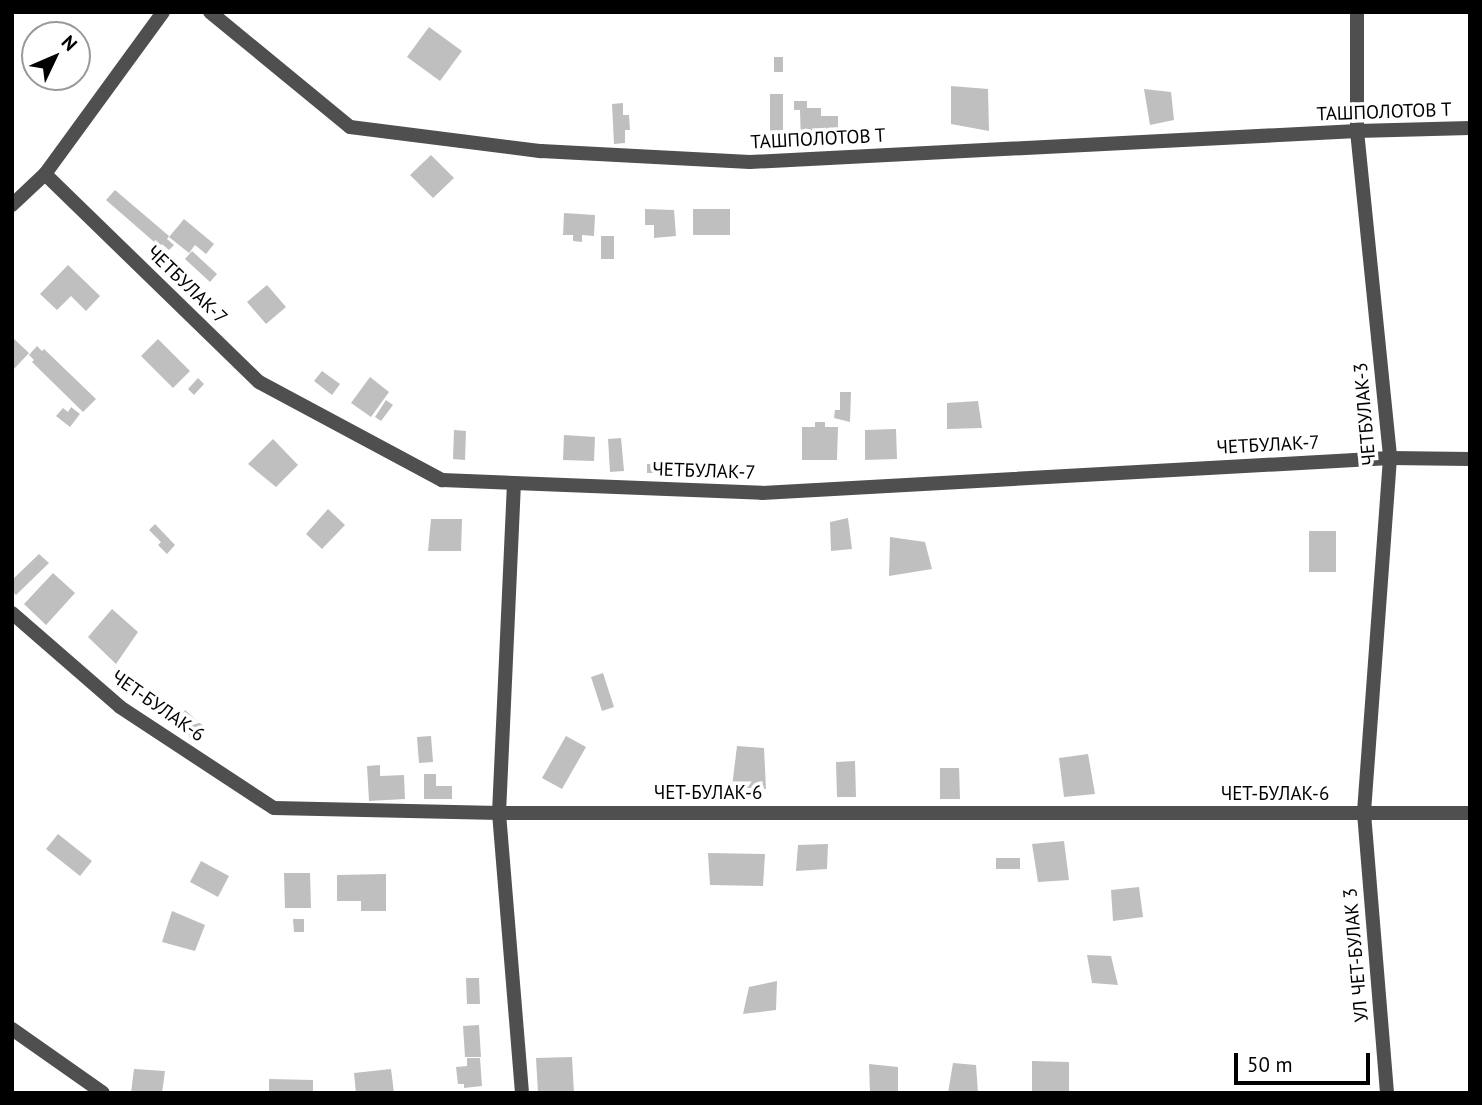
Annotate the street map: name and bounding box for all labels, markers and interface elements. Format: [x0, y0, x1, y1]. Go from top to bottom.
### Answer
north arrow [21, 21, 91, 91]
text: N [57, 30, 83, 56]
street label: ТАШПОЛОТОВ Т [1316, 98, 1452, 126]
street label: ТАШПОЛОТОВ Т [750, 124, 886, 154]
street label: ЧЕТБУЛАК-7 [142, 241, 232, 329]
street label: ЧЕТБУЛАК-3 [1349, 362, 1381, 466]
street label: ЧЕТБУЛАК-7 [1216, 431, 1320, 459]
street label: ЧЕТБУЛАК-7 [652, 458, 756, 484]
street label: ЧЕТ-БУЛАК-6 [107, 666, 209, 746]
street label: ЧЕТ-БУЛАК-6 [654, 782, 762, 804]
street label: ЧЕТ-БУЛАК-6 [1221, 783, 1329, 805]
street label: УЛ ЧЕТ-БУЛАК 3 [1339, 887, 1373, 1023]
scale bar [1237, 1038, 1374, 1082]
text: 50 m [1247, 1051, 1293, 1078]

